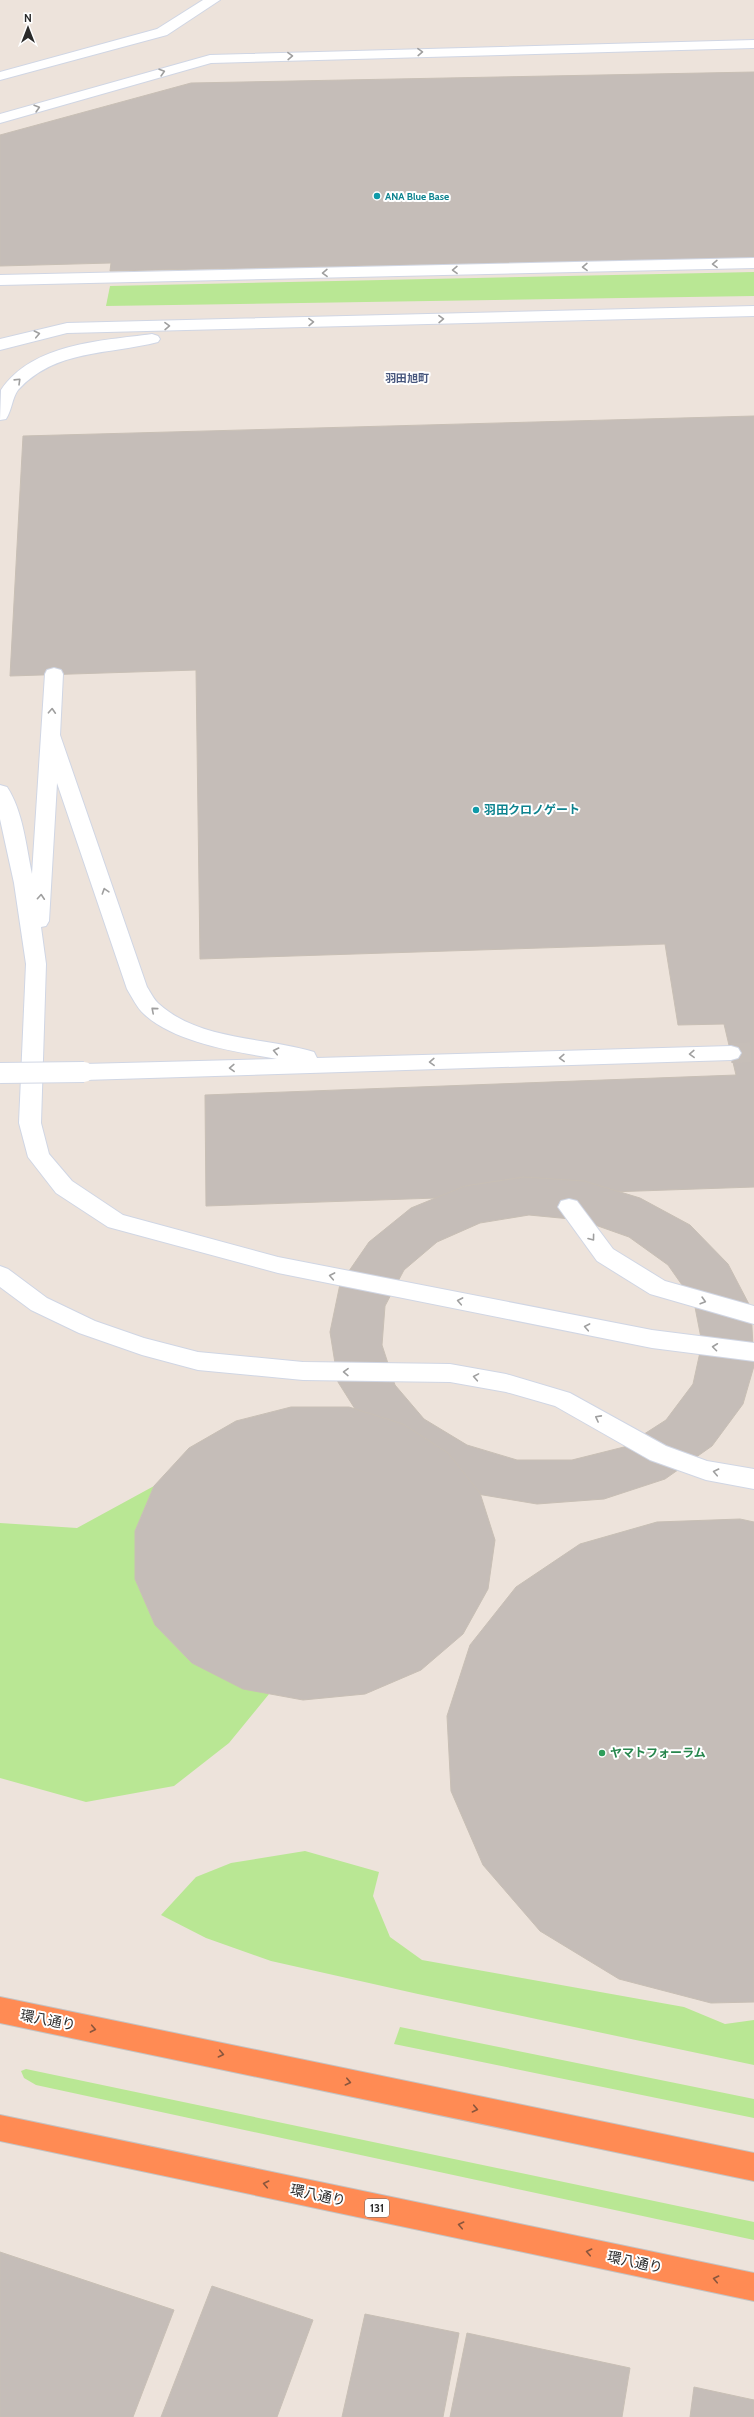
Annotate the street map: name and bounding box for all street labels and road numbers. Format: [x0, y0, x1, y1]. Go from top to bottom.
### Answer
street label: 環八通り [19, 2006, 77, 2034]
street label: 環八通り [289, 2180, 347, 2210]
road number: 131 [365, 2199, 389, 2217]
street label: 環八通り [606, 2247, 664, 2277]

